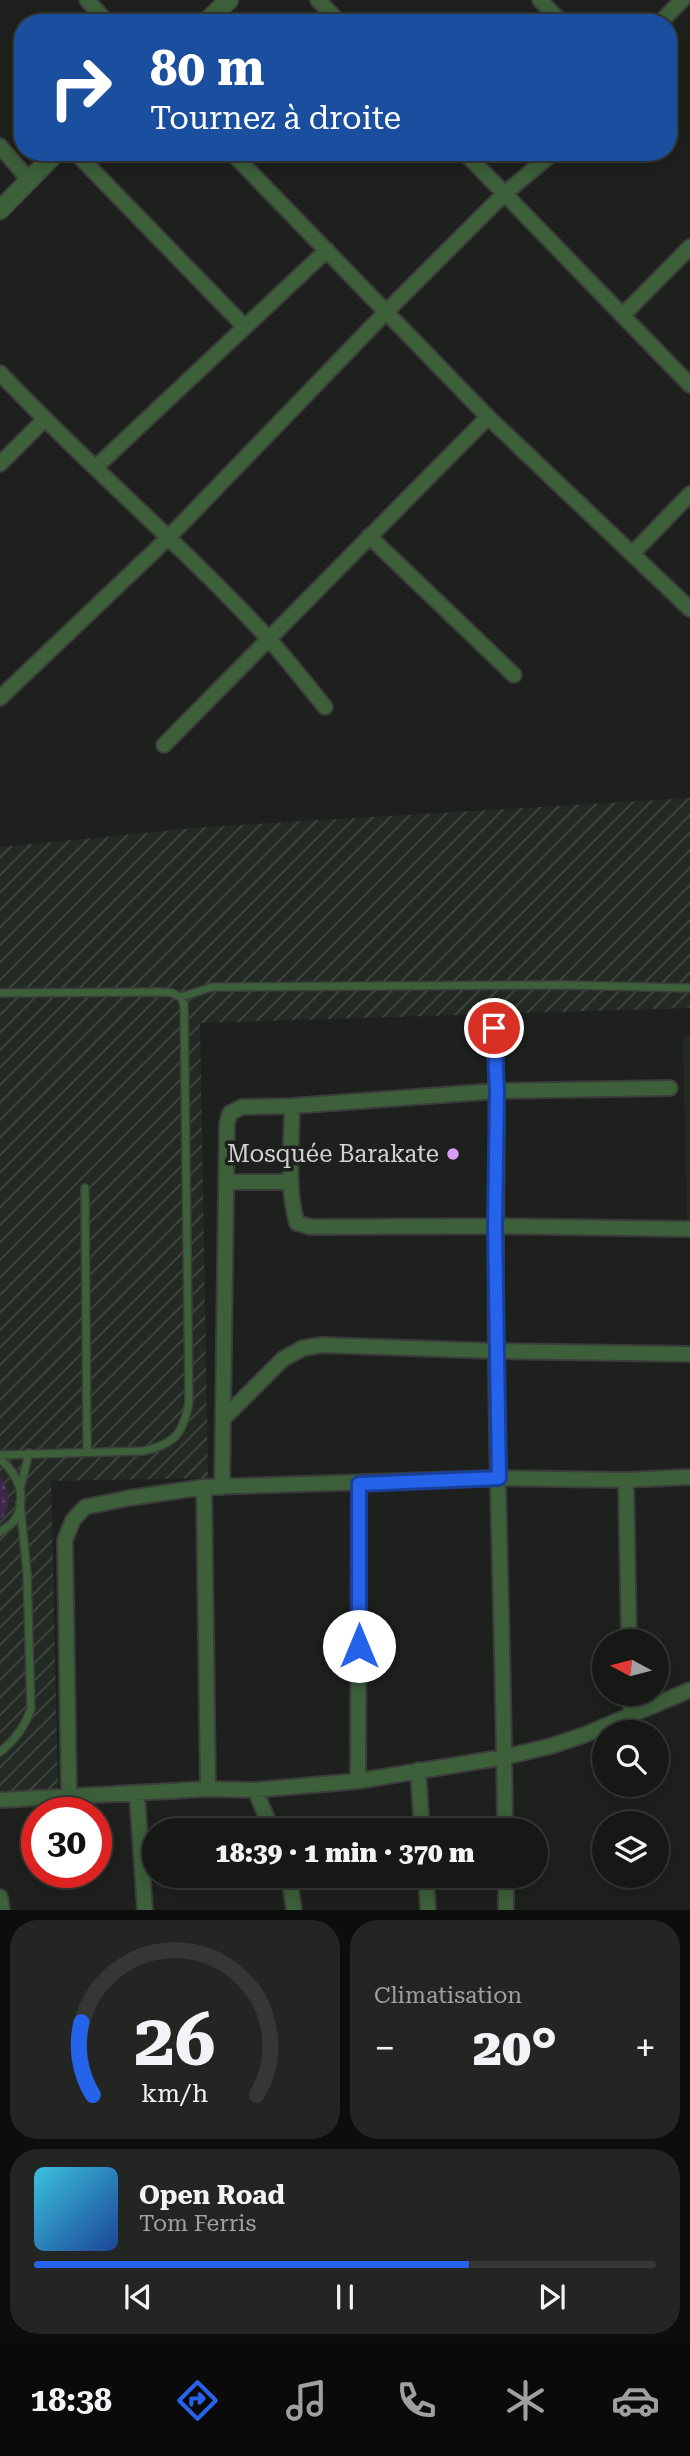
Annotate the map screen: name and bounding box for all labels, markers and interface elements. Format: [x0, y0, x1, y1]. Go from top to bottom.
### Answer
text: 80 m [150, 40, 265, 97]
icon: right [35, 42, 126, 133]
text: Tournez à droite [150, 99, 401, 137]
pin [464, 998, 524, 1058]
icon: arrive [475, 1009, 513, 1047]
place label: Mosquée Barakate [227, 1140, 439, 1168]
marker: Mosquée Barakate [445, 1146, 461, 1162]
position arrow [322, 1609, 396, 1683]
north arrow [592, 1629, 668, 1706]
map controls [592, 1629, 669, 1888]
button: search [592, 1720, 669, 1797]
speed limit sign: 30 [21, 1797, 112, 1888]
button: layers [592, 1811, 669, 1888]
text: 18:39 · 1 min · 370 m [215, 1838, 475, 1868]
text: Climatisation [374, 1982, 522, 2009]
text: 26 [134, 1999, 216, 2084]
text: 20° [473, 2017, 557, 2078]
text: − [374, 2026, 395, 2070]
text: + [635, 2026, 656, 2070]
text: km/h [142, 2079, 208, 2108]
text: Open Road [139, 2180, 285, 2210]
text: Tom Ferris [139, 2210, 256, 2237]
icon: previous [119, 2278, 157, 2316]
icon: pause [326, 2278, 364, 2316]
icon: next [533, 2278, 571, 2316]
icon: directions [173, 2376, 222, 2425]
icon: music [282, 2376, 331, 2425]
icon: phone [392, 2376, 441, 2425]
icon: climate [501, 2376, 550, 2425]
icon: car [611, 2376, 660, 2425]
text: 18:38 [30, 2381, 112, 2419]

